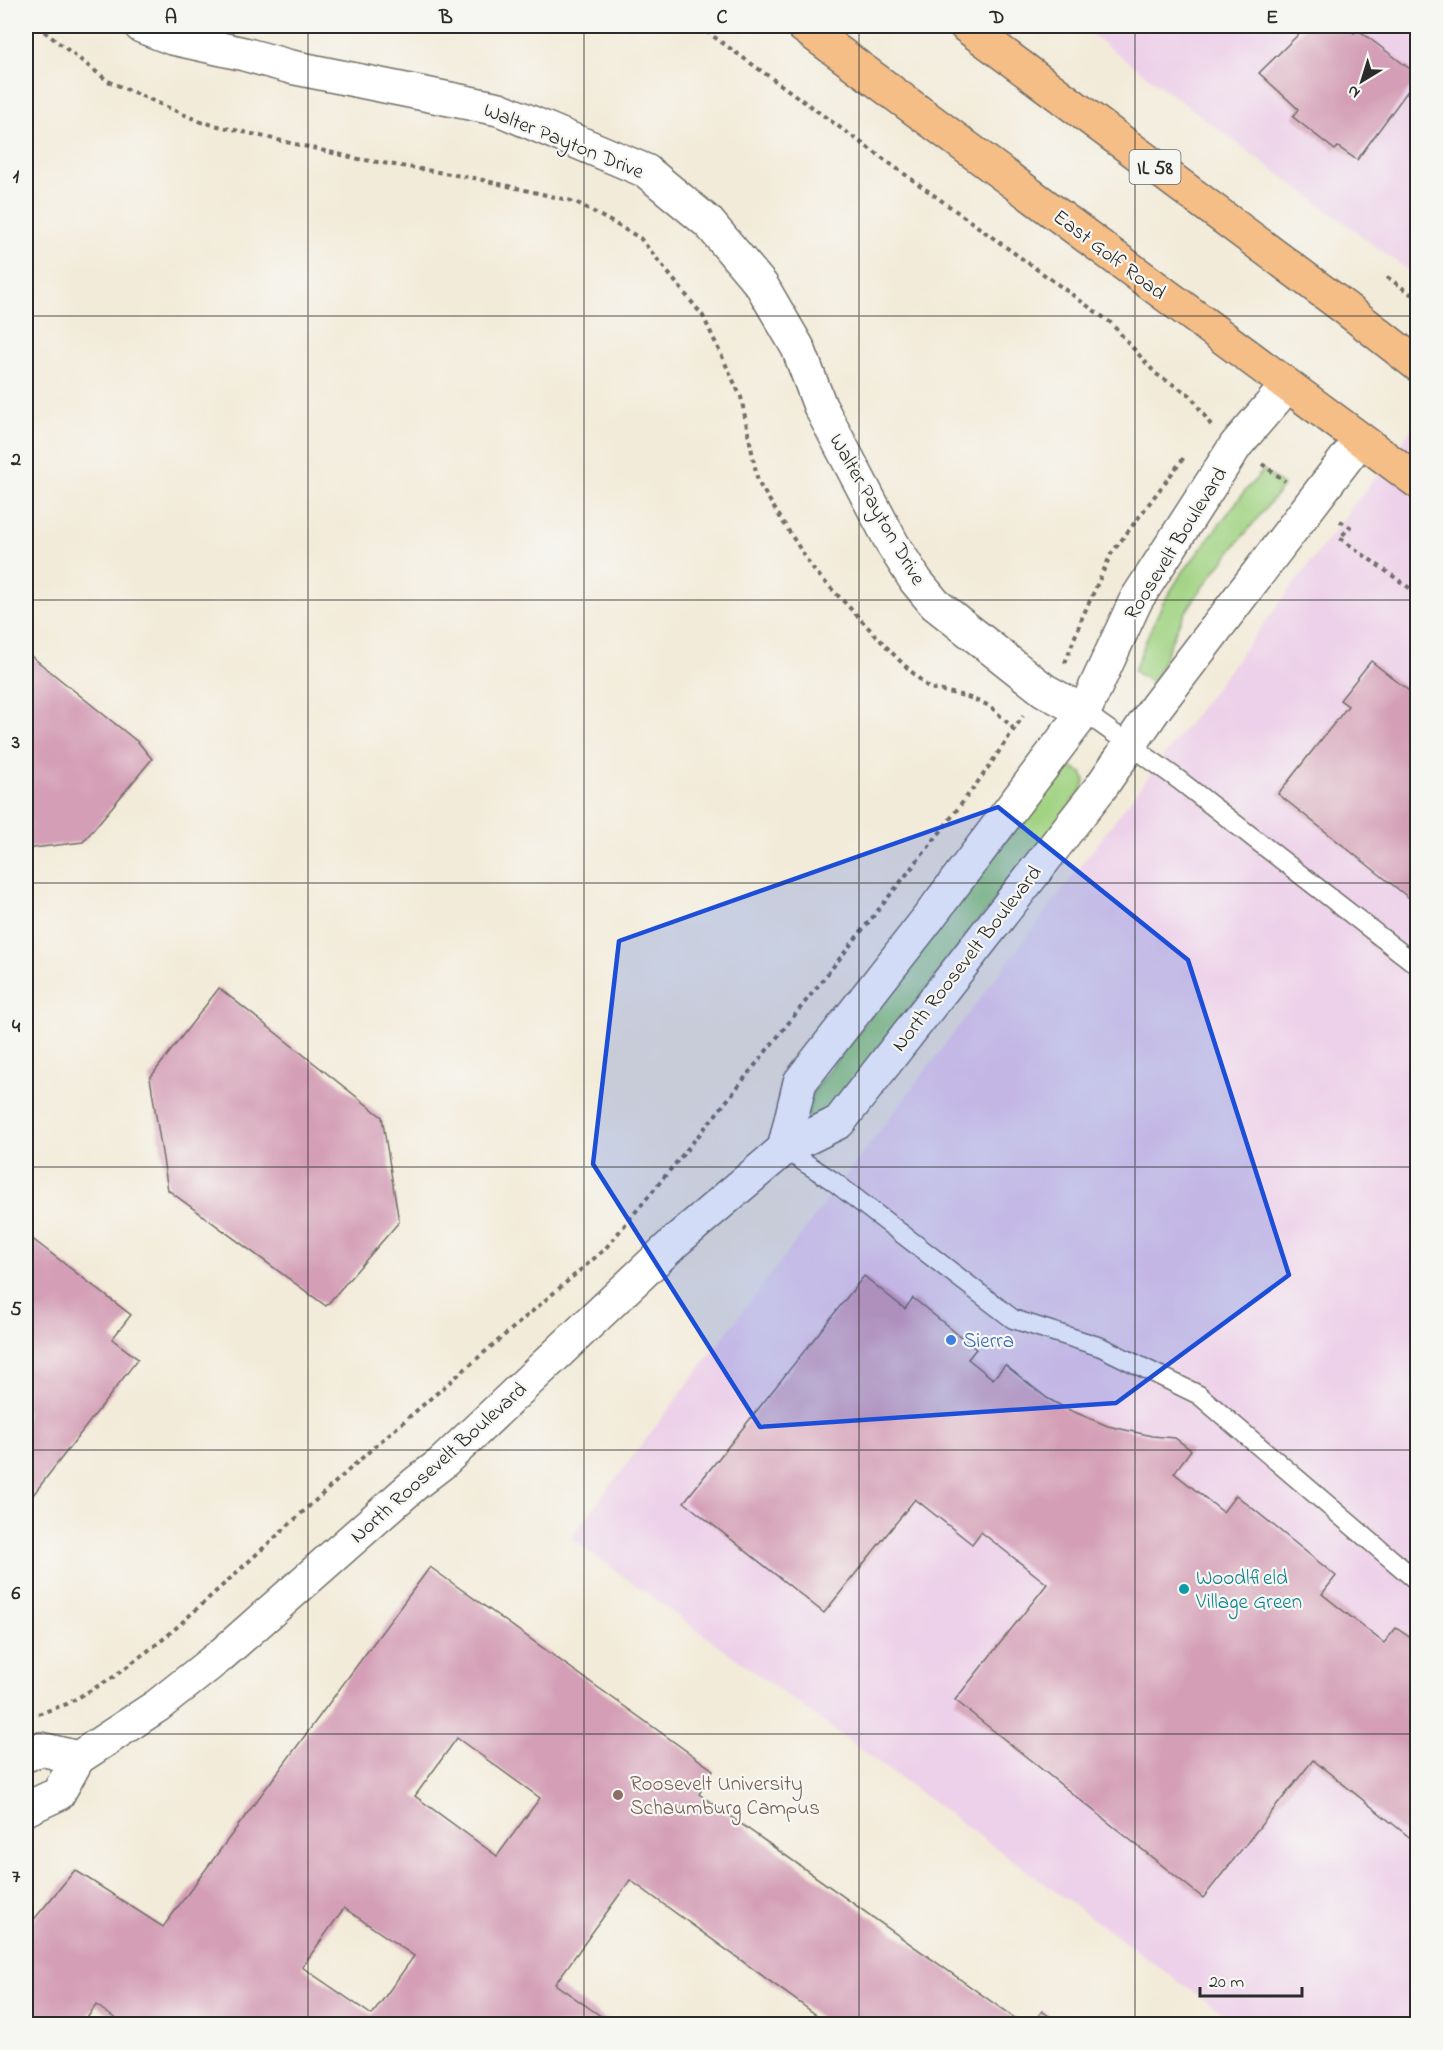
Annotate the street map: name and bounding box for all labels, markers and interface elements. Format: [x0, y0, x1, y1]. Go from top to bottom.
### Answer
text: A [165, 4, 177, 33]
text: B [438, 4, 453, 33]
text: C [717, 4, 728, 33]
text: D [989, 4, 1004, 33]
text: E [1266, 4, 1278, 33]
north arrow [1332, 51, 1392, 111]
text: N [1342, 78, 1366, 104]
street label: Walter Payton Drive [478, 96, 649, 190]
road number: IL 58 [1130, 150, 1180, 184]
text: 1 [13, 163, 20, 192]
street label: East Golf Road [1046, 203, 1172, 308]
street label: Walter Payton Drive [819, 429, 932, 593]
text: 2 [10, 446, 21, 475]
street label: Roosevelt Boulevard [1118, 462, 1236, 626]
text: 3 [11, 729, 20, 758]
street label: North Roosevelt Boulevard [885, 860, 1050, 1059]
text: 4 [12, 1013, 21, 1042]
text: 5 [10, 1296, 22, 1325]
place label: Sierra [963, 1327, 1014, 1357]
marker: Sierra [944, 1333, 958, 1347]
street label: North Roosevelt Boulevard [344, 1376, 535, 1551]
place label: Woodlfield Village Green [1195, 1564, 1302, 1620]
text: 6 [12, 1580, 21, 1609]
marker: Woodlfield Village Green [1177, 1582, 1191, 1596]
place label: Roosevelt University Schaumburg Campus [630, 1770, 820, 1826]
marker: Roosevelt University Schaumburg Campus [611, 1788, 625, 1802]
text: 7 [12, 1863, 21, 1892]
scale bar [1200, 1960, 1302, 1998]
text: 20 m [1209, 1970, 1244, 1996]

